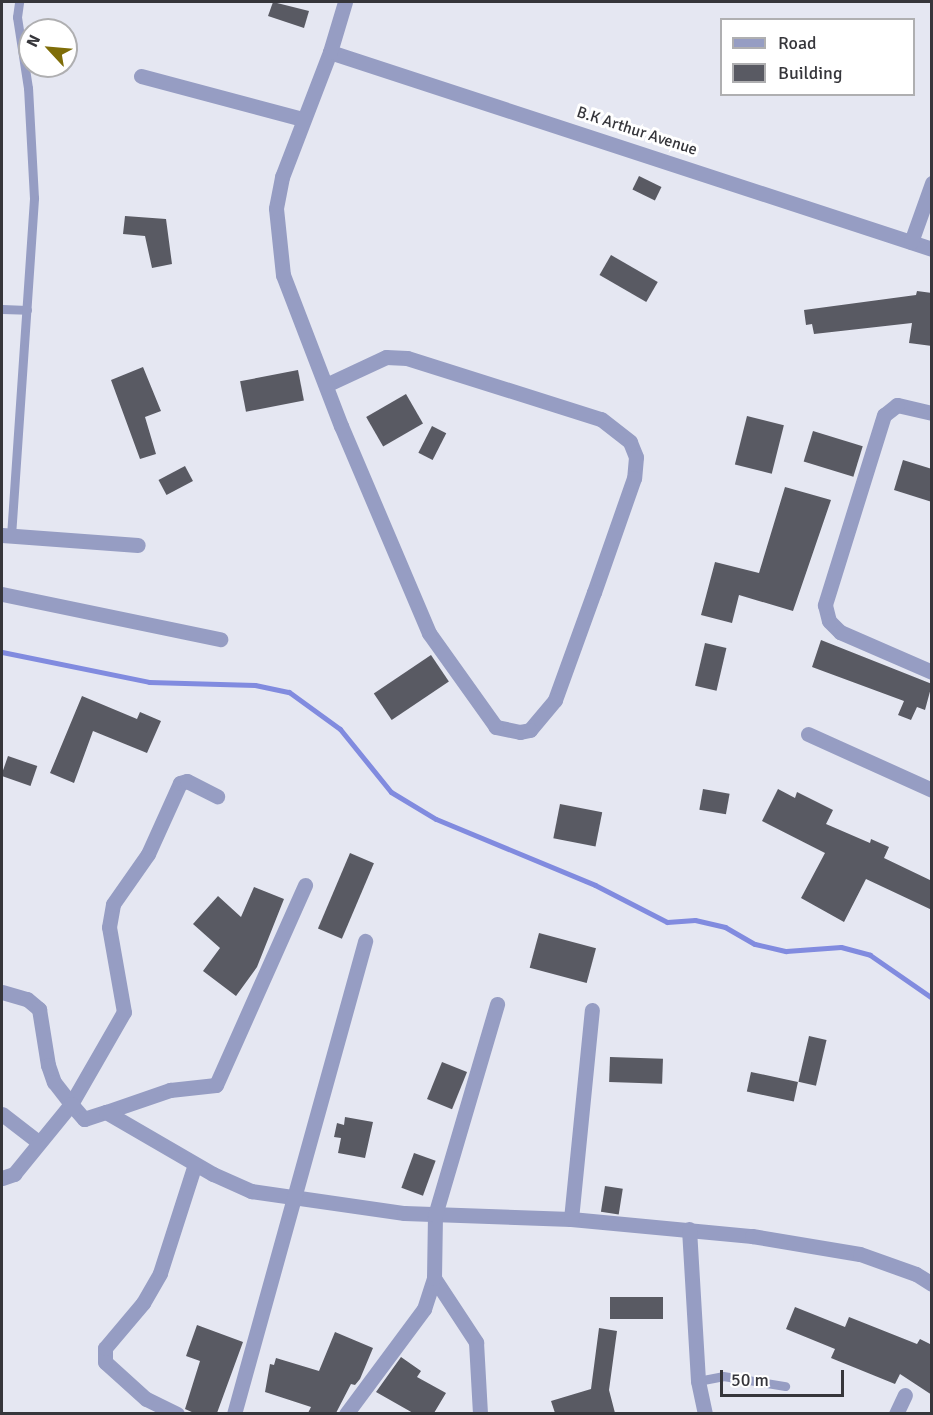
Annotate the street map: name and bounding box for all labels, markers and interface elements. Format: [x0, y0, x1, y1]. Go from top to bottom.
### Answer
north arrow [18, 18, 78, 78]
legend [720, 18, 915, 96]
text: N [22, 32, 45, 50]
text: Road [778, 32, 817, 54]
text: Building [778, 62, 842, 84]
street label: B.K Arthur Avenue [574, 102, 700, 160]
scale bar [723, 1358, 848, 1396]
text: 50 m [731, 1369, 769, 1391]

